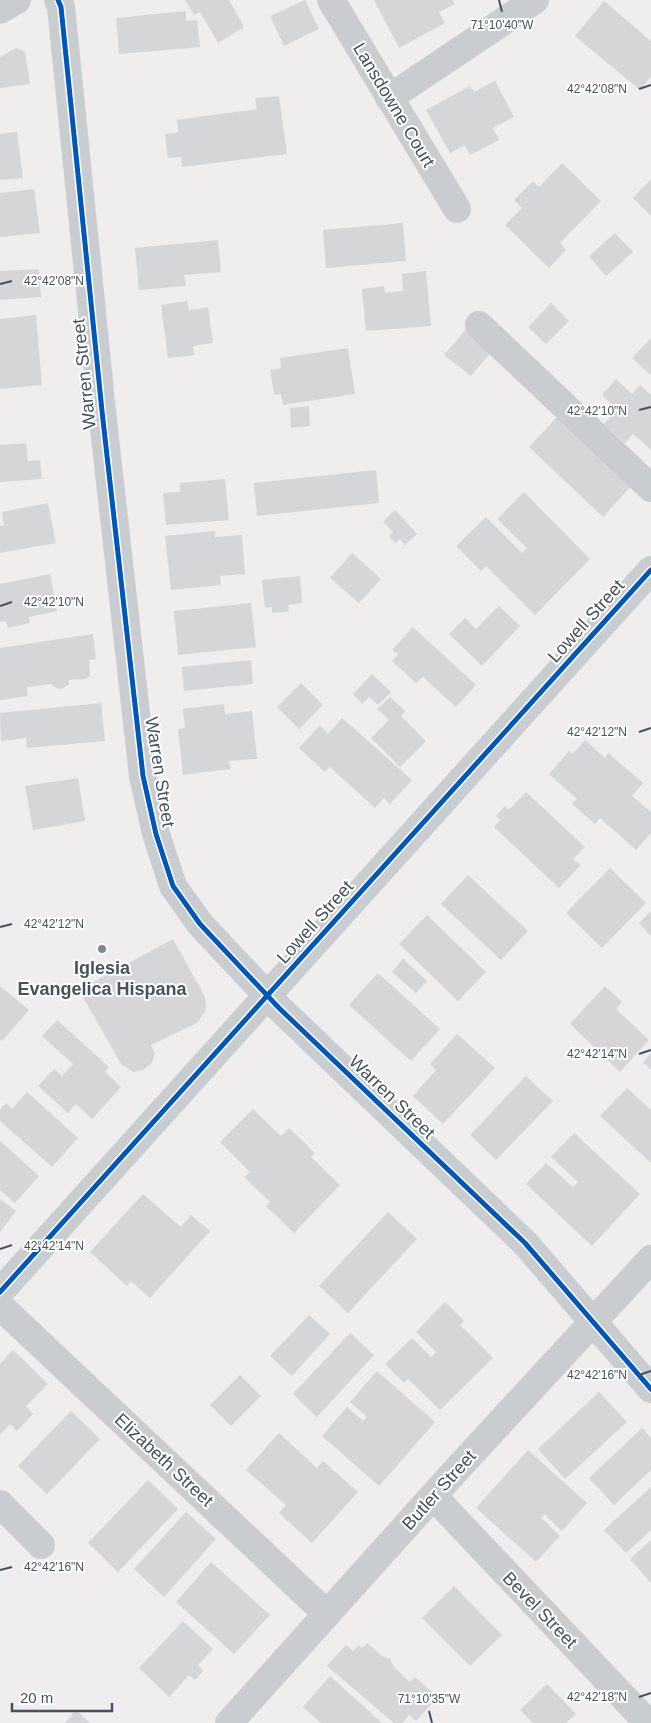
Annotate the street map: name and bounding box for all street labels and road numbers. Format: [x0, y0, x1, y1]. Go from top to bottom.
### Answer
street label: Lansdowne Court [349, 39, 439, 171]
street label: Warren Street [68, 318, 100, 430]
street label: Lowell Street [544, 576, 628, 666]
street label: Warren Street [141, 715, 179, 829]
street label: Lowell Street [273, 877, 357, 967]
street label: Warren Street [345, 1051, 439, 1143]
street label: Elizabeth Street [111, 1409, 217, 1511]
street label: Butler Street [398, 1446, 480, 1534]
street label: Bevel Street [499, 1568, 581, 1652]

